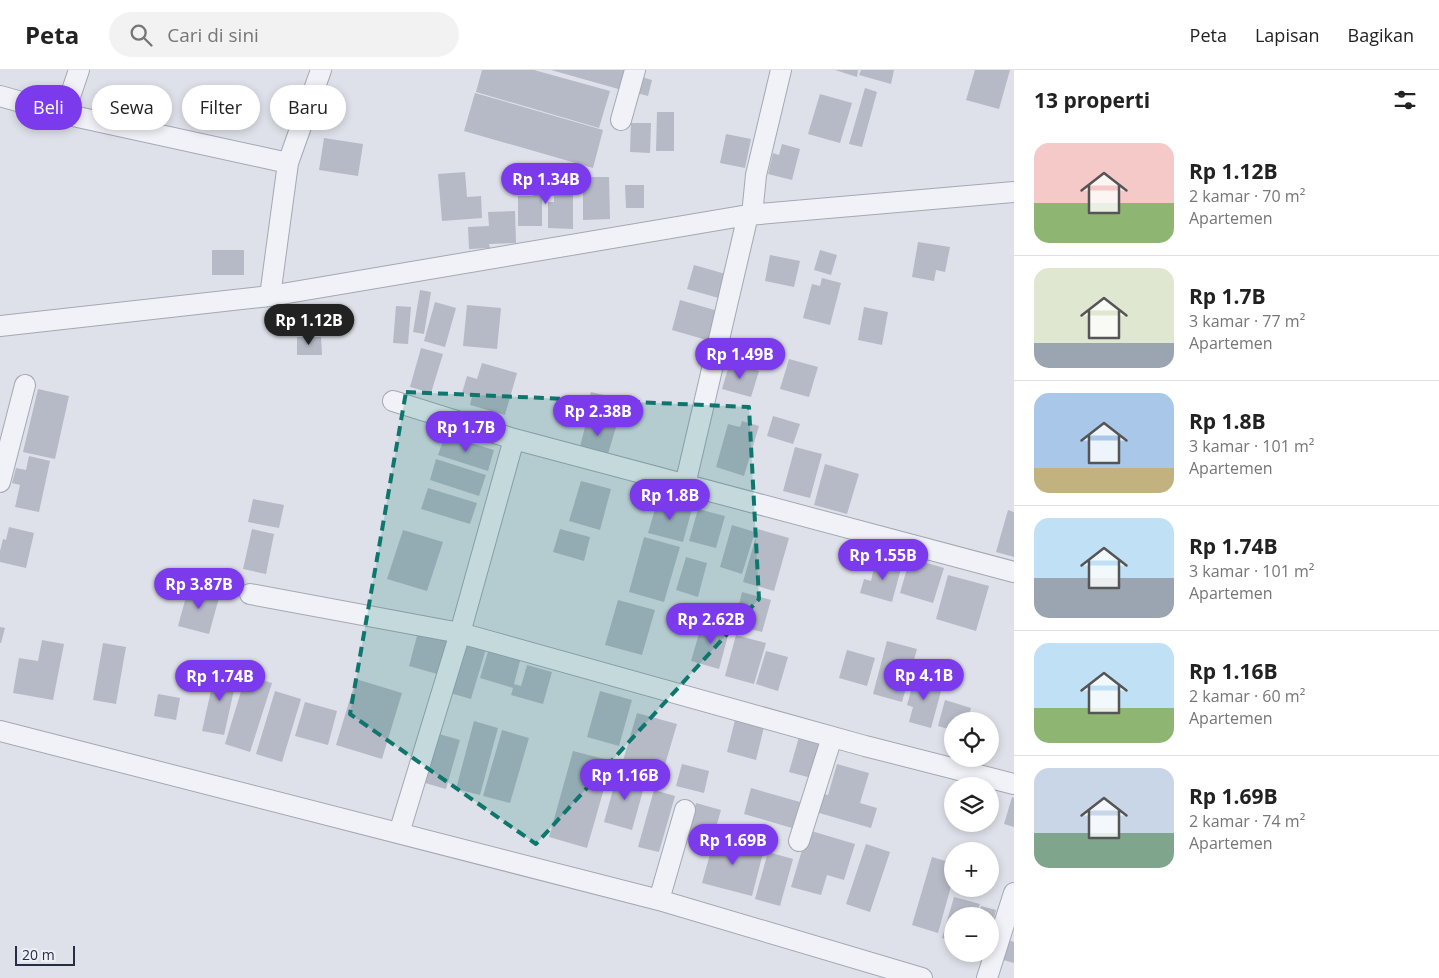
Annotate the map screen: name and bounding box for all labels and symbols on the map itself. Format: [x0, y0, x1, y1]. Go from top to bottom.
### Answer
pin: Rp 1.34B [494, 162, 598, 205]
pin: Rp 1.12B [257, 304, 361, 346]
pin: Rp 1.49B [688, 338, 792, 380]
pin: Rp 2.38B [546, 394, 650, 437]
pin: Rp 1.7B [420, 410, 512, 453]
pin: Rp 1.8B [624, 478, 716, 521]
pin: Rp 1.55B [831, 538, 935, 581]
pin: Rp 3.87B [147, 568, 251, 610]
pin: Rp 2.62B [659, 602, 763, 645]
pin: Rp 4.1B [878, 658, 970, 701]
pin: Rp 1.74B [168, 660, 272, 702]
pin: Rp 1.16B [573, 758, 677, 801]
pin: Rp 1.69B [681, 824, 785, 866]
scale bar [15, 943, 75, 966]

